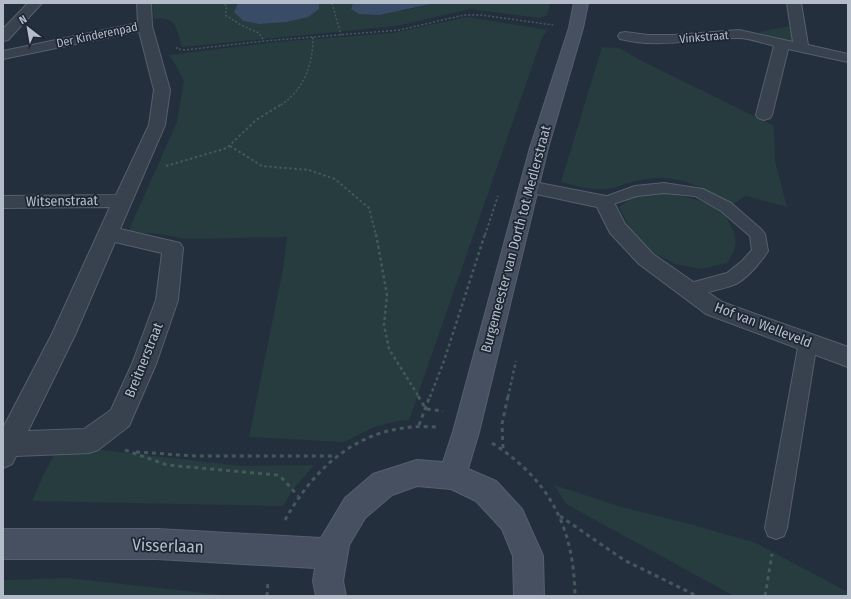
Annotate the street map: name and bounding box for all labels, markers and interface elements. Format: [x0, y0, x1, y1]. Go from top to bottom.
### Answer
north arrow [8, 8, 48, 48]
text: N [17, 13, 29, 27]
street label: Der Kinderenpad [55, 20, 139, 50]
street label: Vinkstraat [679, 28, 729, 46]
street label: Burgemeester van Dorth tot Medlerstraat [477, 123, 555, 355]
street label: Witsenstraat [26, 192, 99, 210]
street label: Hof van Welleveld [712, 299, 814, 351]
street label: Breitnerstraat [121, 320, 167, 400]
street label: Visserlaan [132, 534, 204, 558]

